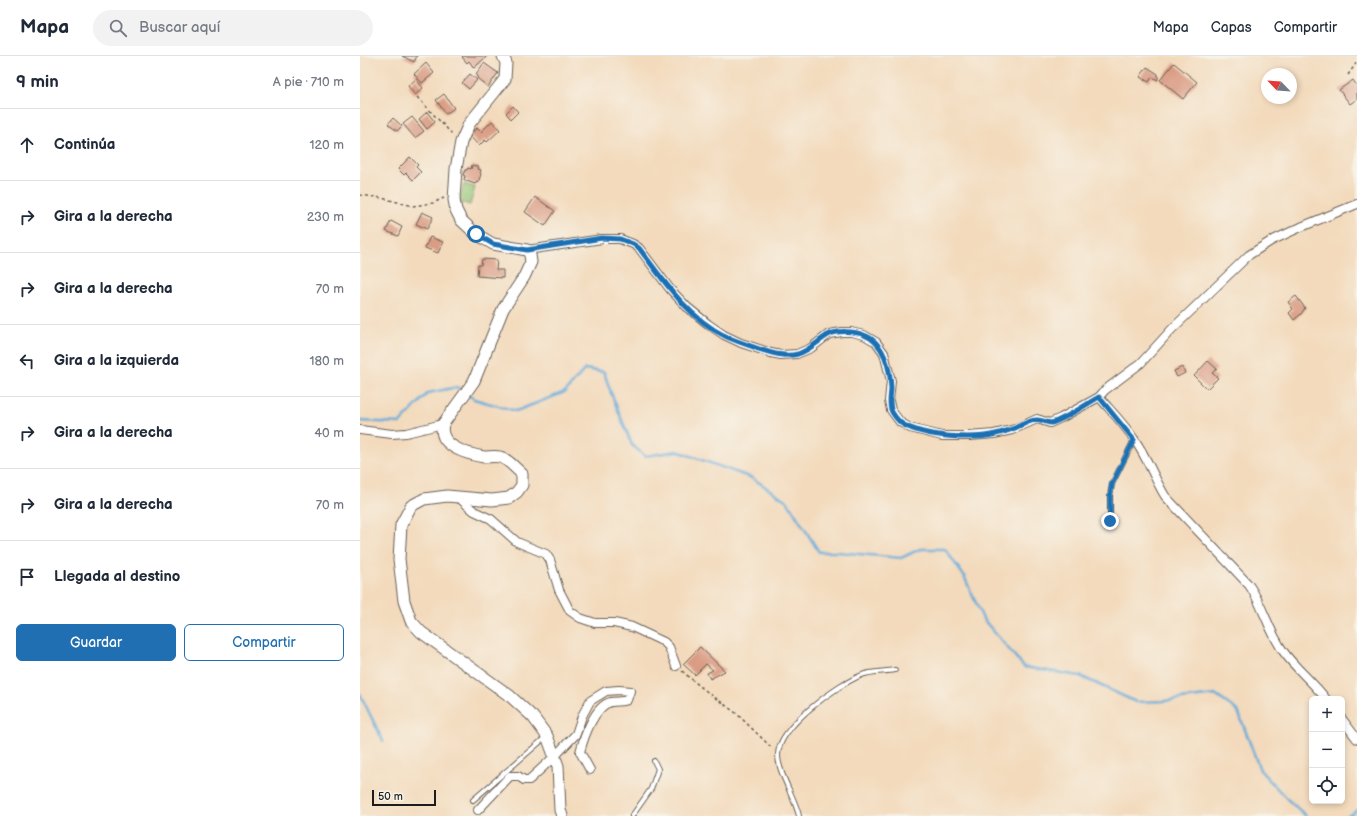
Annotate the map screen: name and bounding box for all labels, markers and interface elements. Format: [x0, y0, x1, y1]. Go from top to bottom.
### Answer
search box [93, 10, 373, 46]
text: Mapa [20, 16, 69, 39]
icon: search [107, 17, 129, 39]
text: Buscar aquí [139, 18, 220, 37]
text: Mapa [1153, 19, 1189, 36]
text: Capas [1211, 19, 1252, 36]
text: Compartir [1274, 19, 1337, 36]
north arrow [1261, 68, 1297, 104]
text: 9 min [16, 72, 59, 92]
text: A pie · 710 m [273, 74, 344, 90]
icon: ahead [16, 134, 38, 156]
text: Continúa [54, 135, 115, 154]
text: 120 m [309, 137, 344, 153]
icon: right [16, 206, 38, 228]
text: Gira a la derecha [54, 207, 173, 226]
text: 230 m [307, 209, 344, 225]
route start [467, 225, 485, 243]
icon: right [16, 278, 38, 300]
text: Gira a la derecha [54, 279, 173, 298]
text: 70 m [316, 281, 344, 297]
icon: left [16, 350, 38, 372]
text: Gira a la izquierda [54, 351, 179, 370]
text: 180 m [309, 353, 344, 369]
icon: right [16, 422, 38, 444]
text: Gira a la derecha [54, 423, 173, 442]
text: 40 m [314, 425, 344, 441]
icon: right [16, 494, 38, 516]
text: Gira a la derecha [54, 495, 173, 514]
text: 70 m [316, 497, 344, 513]
route end [1101, 512, 1119, 530]
icon: arrive [16, 566, 38, 588]
text: Llegada al destino [54, 567, 180, 586]
button: Guardar [16, 624, 176, 661]
button: Compartir [184, 624, 344, 661]
map controls [1309, 696, 1345, 804]
button: + [1309, 696, 1345, 732]
button: − [1309, 732, 1345, 768]
button: locate [1309, 768, 1345, 804]
scale bar [372, 788, 436, 807]
text: 50 m [378, 790, 403, 803]

